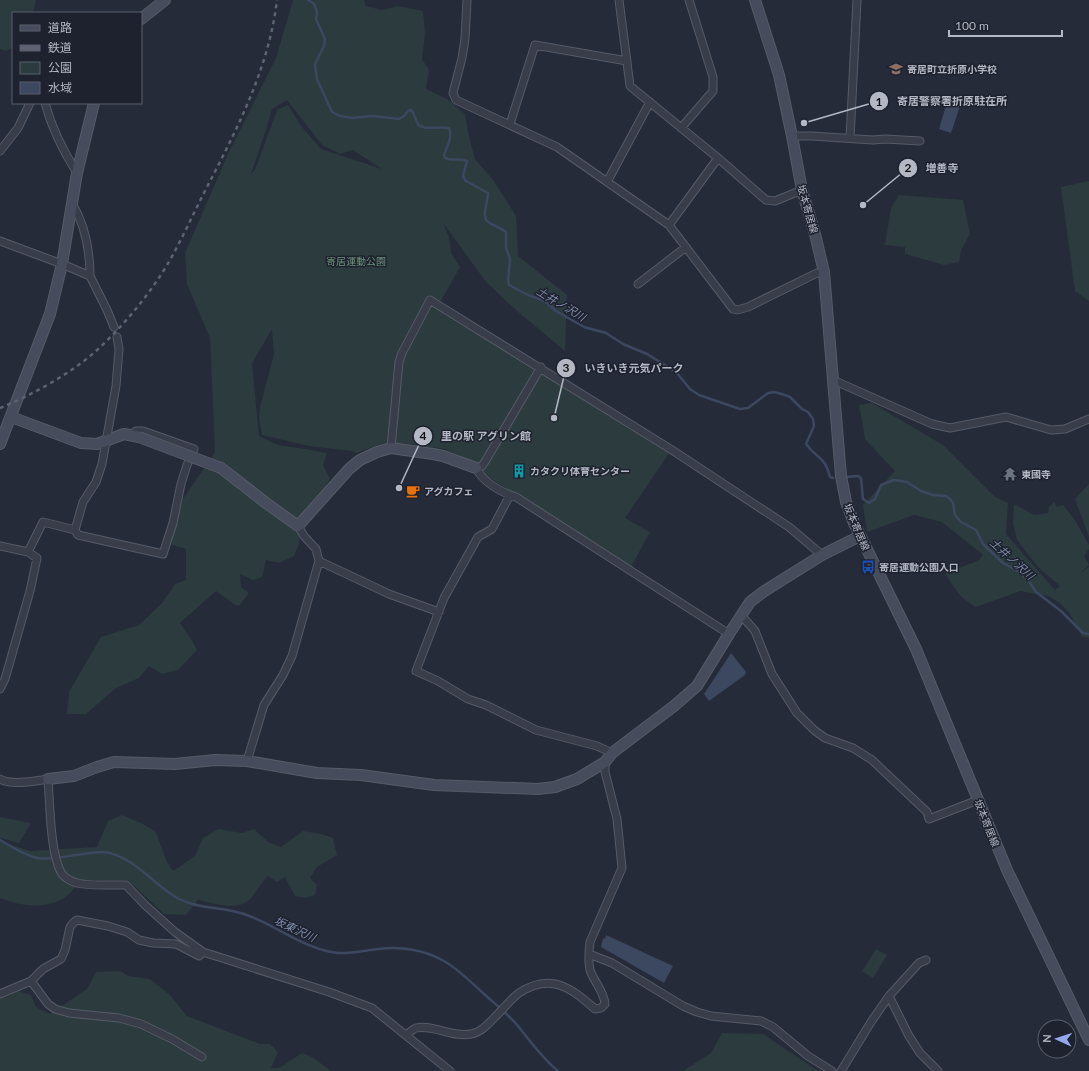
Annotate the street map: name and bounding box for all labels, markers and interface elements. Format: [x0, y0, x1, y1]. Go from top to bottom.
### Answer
legend [12, 12, 142, 104]
scale bar [949, 12, 1062, 38]
text: 100 m [955, 18, 989, 33]
text: 道路 [48, 20, 72, 35]
text: 鉄道 [48, 40, 72, 55]
text: 公園 [48, 60, 72, 75]
school or university icon: 寄居町立折原小学校 [888, 61, 904, 77]
place label: 寄居町立折原小学校 [907, 63, 997, 75]
text: 水域 [48, 80, 72, 95]
callout: 寄居警察署折原駐在所 [869, 90, 1015, 113]
text: 1 [876, 94, 883, 109]
text: 寄居警察署折原駐在所 [897, 94, 1007, 107]
callout: 増善寺 [898, 156, 967, 179]
text: 2 [905, 160, 912, 175]
text: 増善寺 [926, 161, 959, 174]
street label: 坂本寄居線 [795, 183, 821, 235]
park label: 寄居運動公園 [326, 255, 386, 267]
water label: 土井ノ沢川 [534, 284, 589, 324]
callout: いきいき元気パーク [556, 356, 691, 379]
text: 3 [563, 360, 570, 375]
text: いきいき元気パーク [585, 361, 684, 374]
callout: 里の駅 アグリン館 [413, 424, 540, 447]
text: 4 [420, 428, 427, 443]
text: 里の駅 アグリン館 [441, 429, 531, 442]
building icon: カタクリ体育センター [511, 463, 527, 479]
place label: カタクリ体育センター [530, 465, 630, 477]
temple icon: 東國寺 [1002, 466, 1018, 482]
place label: 東國寺 [1021, 468, 1051, 480]
cafe icon: アグカフェ [405, 483, 421, 499]
place label: アグカフェ [424, 485, 474, 497]
street label: 坂本寄居線 [842, 502, 872, 552]
water label: 土井ノ沢川 [988, 535, 1038, 583]
bus stop icon: 寄居運動公園入口 [860, 559, 876, 575]
place label: 寄居運動公園入口 [879, 561, 959, 573]
street label: 坂本寄居線 [972, 798, 1002, 848]
water label: 坂東沢川 [273, 913, 319, 944]
north arrow [1037, 1019, 1077, 1059]
text: N [1040, 1034, 1053, 1043]

